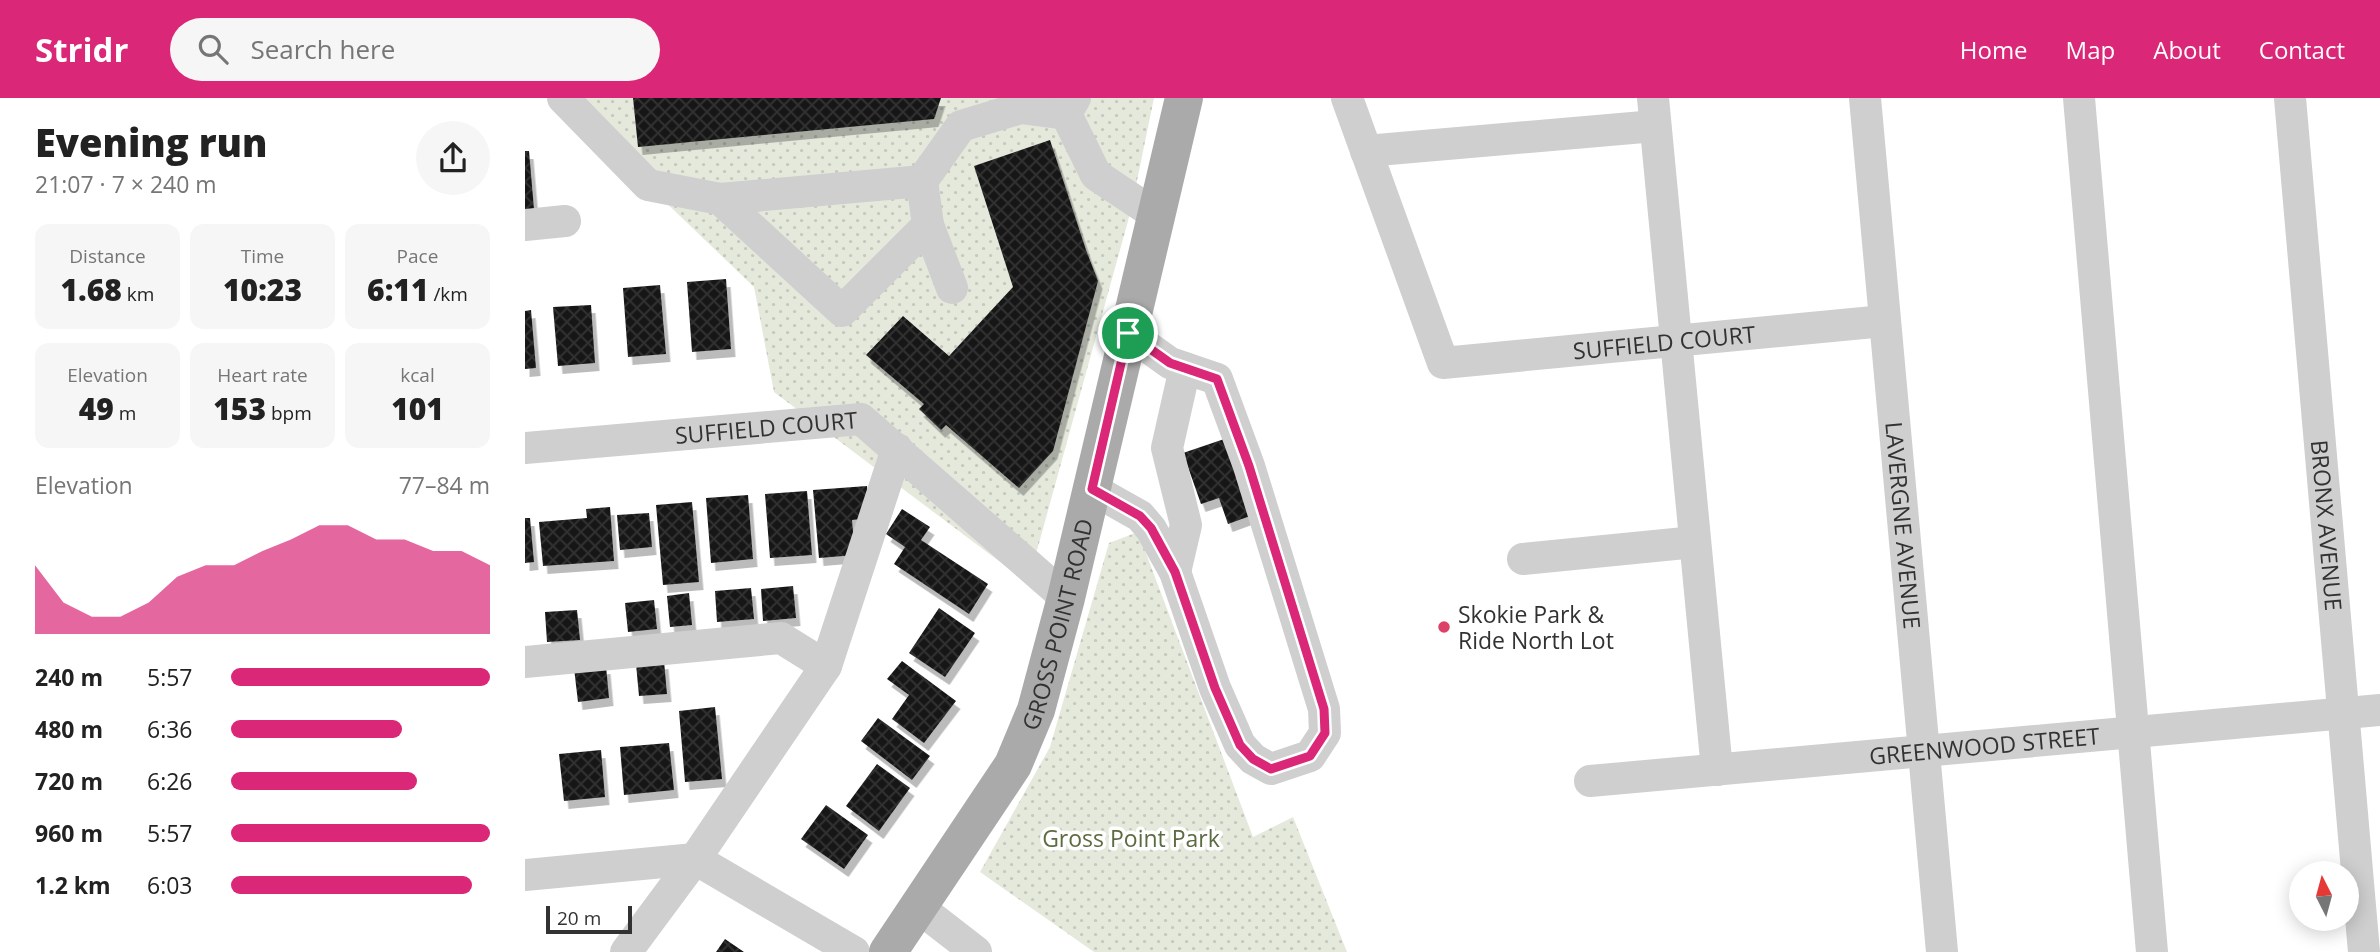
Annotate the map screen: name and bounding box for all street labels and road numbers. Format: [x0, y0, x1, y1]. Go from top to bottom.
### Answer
street label: SUFFIELD COURT [1571, 317, 1757, 367]
street label: SUFFIELD COURT [674, 403, 859, 451]
street label: LAVERGNE AVENUE [1878, 420, 1929, 630]
street label: BRONX AVENUE [2304, 439, 2350, 612]
street label: GROSS POINT ROAD [1013, 515, 1100, 735]
street label: GREENWOOD STREET [1868, 719, 2101, 772]

